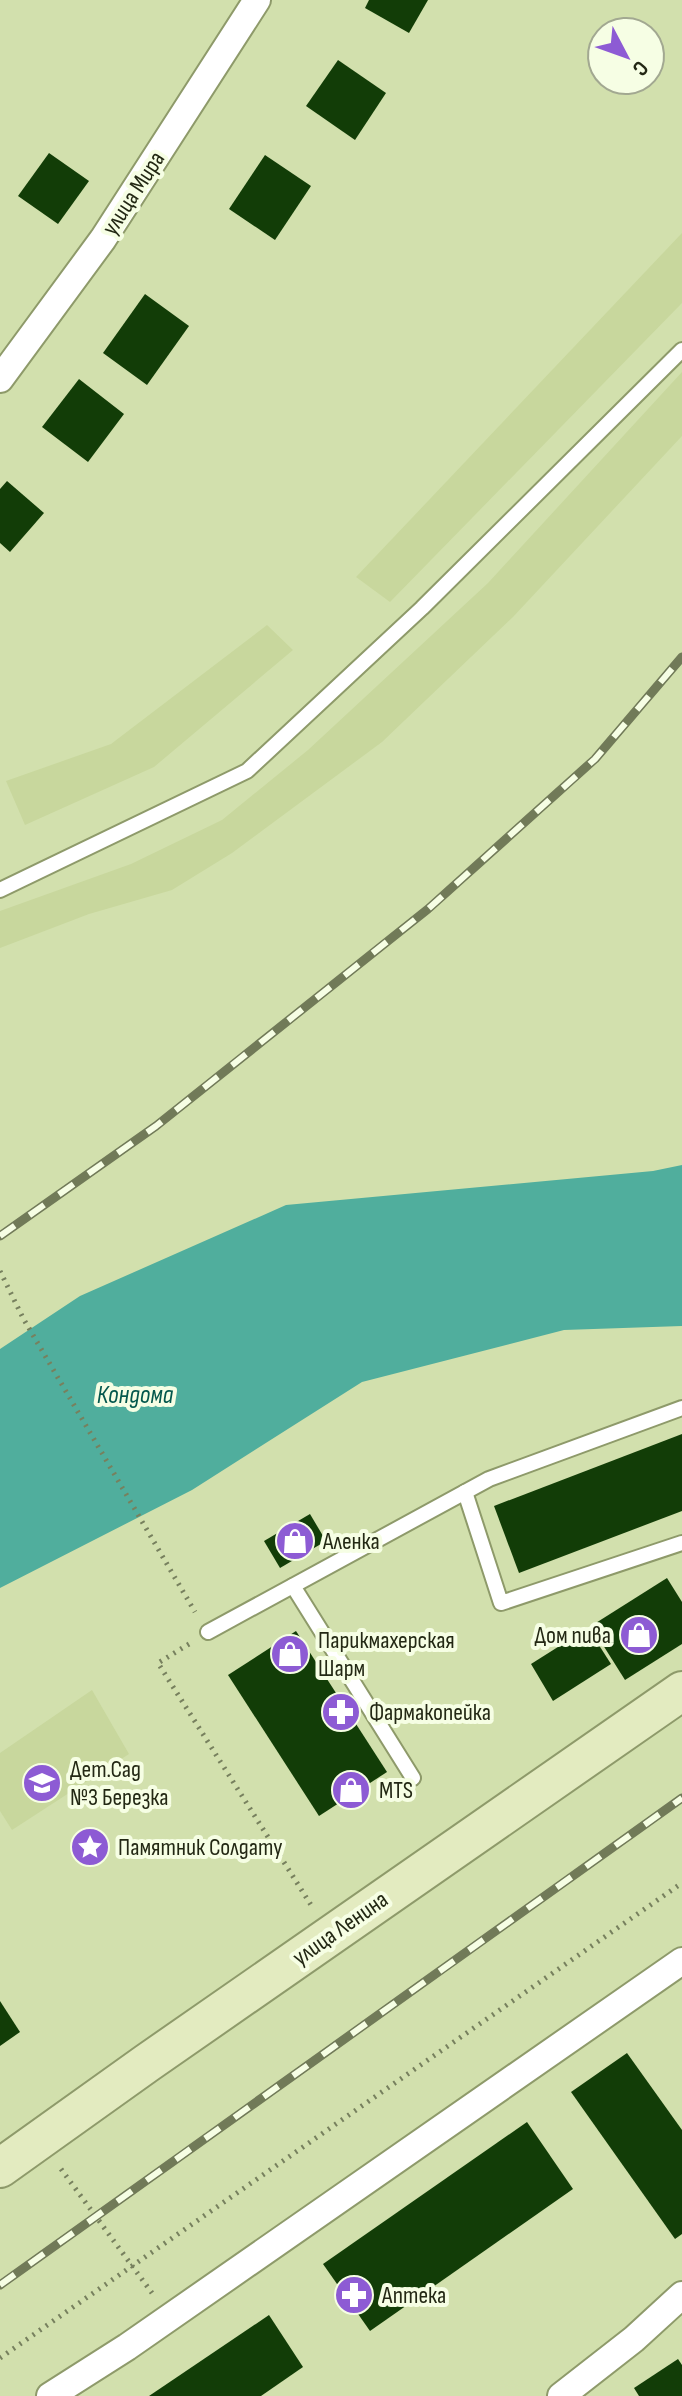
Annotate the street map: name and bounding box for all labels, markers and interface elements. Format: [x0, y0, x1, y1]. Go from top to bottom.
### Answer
north arrow [586, 16, 666, 96]
text: С [626, 55, 654, 81]
street label: улица Мира [96, 146, 171, 241]
water label: Кондома [97, 1380, 174, 1411]
shop icon: Аленка [274, 1520, 316, 1562]
place label: Аленка [322, 1527, 380, 1556]
shop icon: Дом пива [618, 1614, 660, 1656]
place label: Дом пива [534, 1621, 611, 1650]
place label: Парикмахерская Шарм [318, 1626, 455, 1683]
shop icon: Парикмахерская Шарм [269, 1633, 311, 1675]
pharmacy icon: Фармакопейка [320, 1691, 362, 1733]
place label: Фармакопейка [369, 1698, 491, 1727]
place label: Дет.Сад №3 Березка [70, 1755, 169, 1812]
school or university icon: Дет.Сад №3 Березка [21, 1762, 63, 1804]
shop icon: MTS [330, 1769, 372, 1811]
place label: MTS [379, 1776, 413, 1805]
place icon: Памятник Солдату [69, 1826, 111, 1868]
place label: Памятник Солдату [118, 1833, 283, 1862]
street label: улица Ленина [287, 1885, 394, 1972]
pharmacy icon: Аптека [333, 2274, 375, 2316]
place label: Аптека [381, 2281, 446, 2310]

